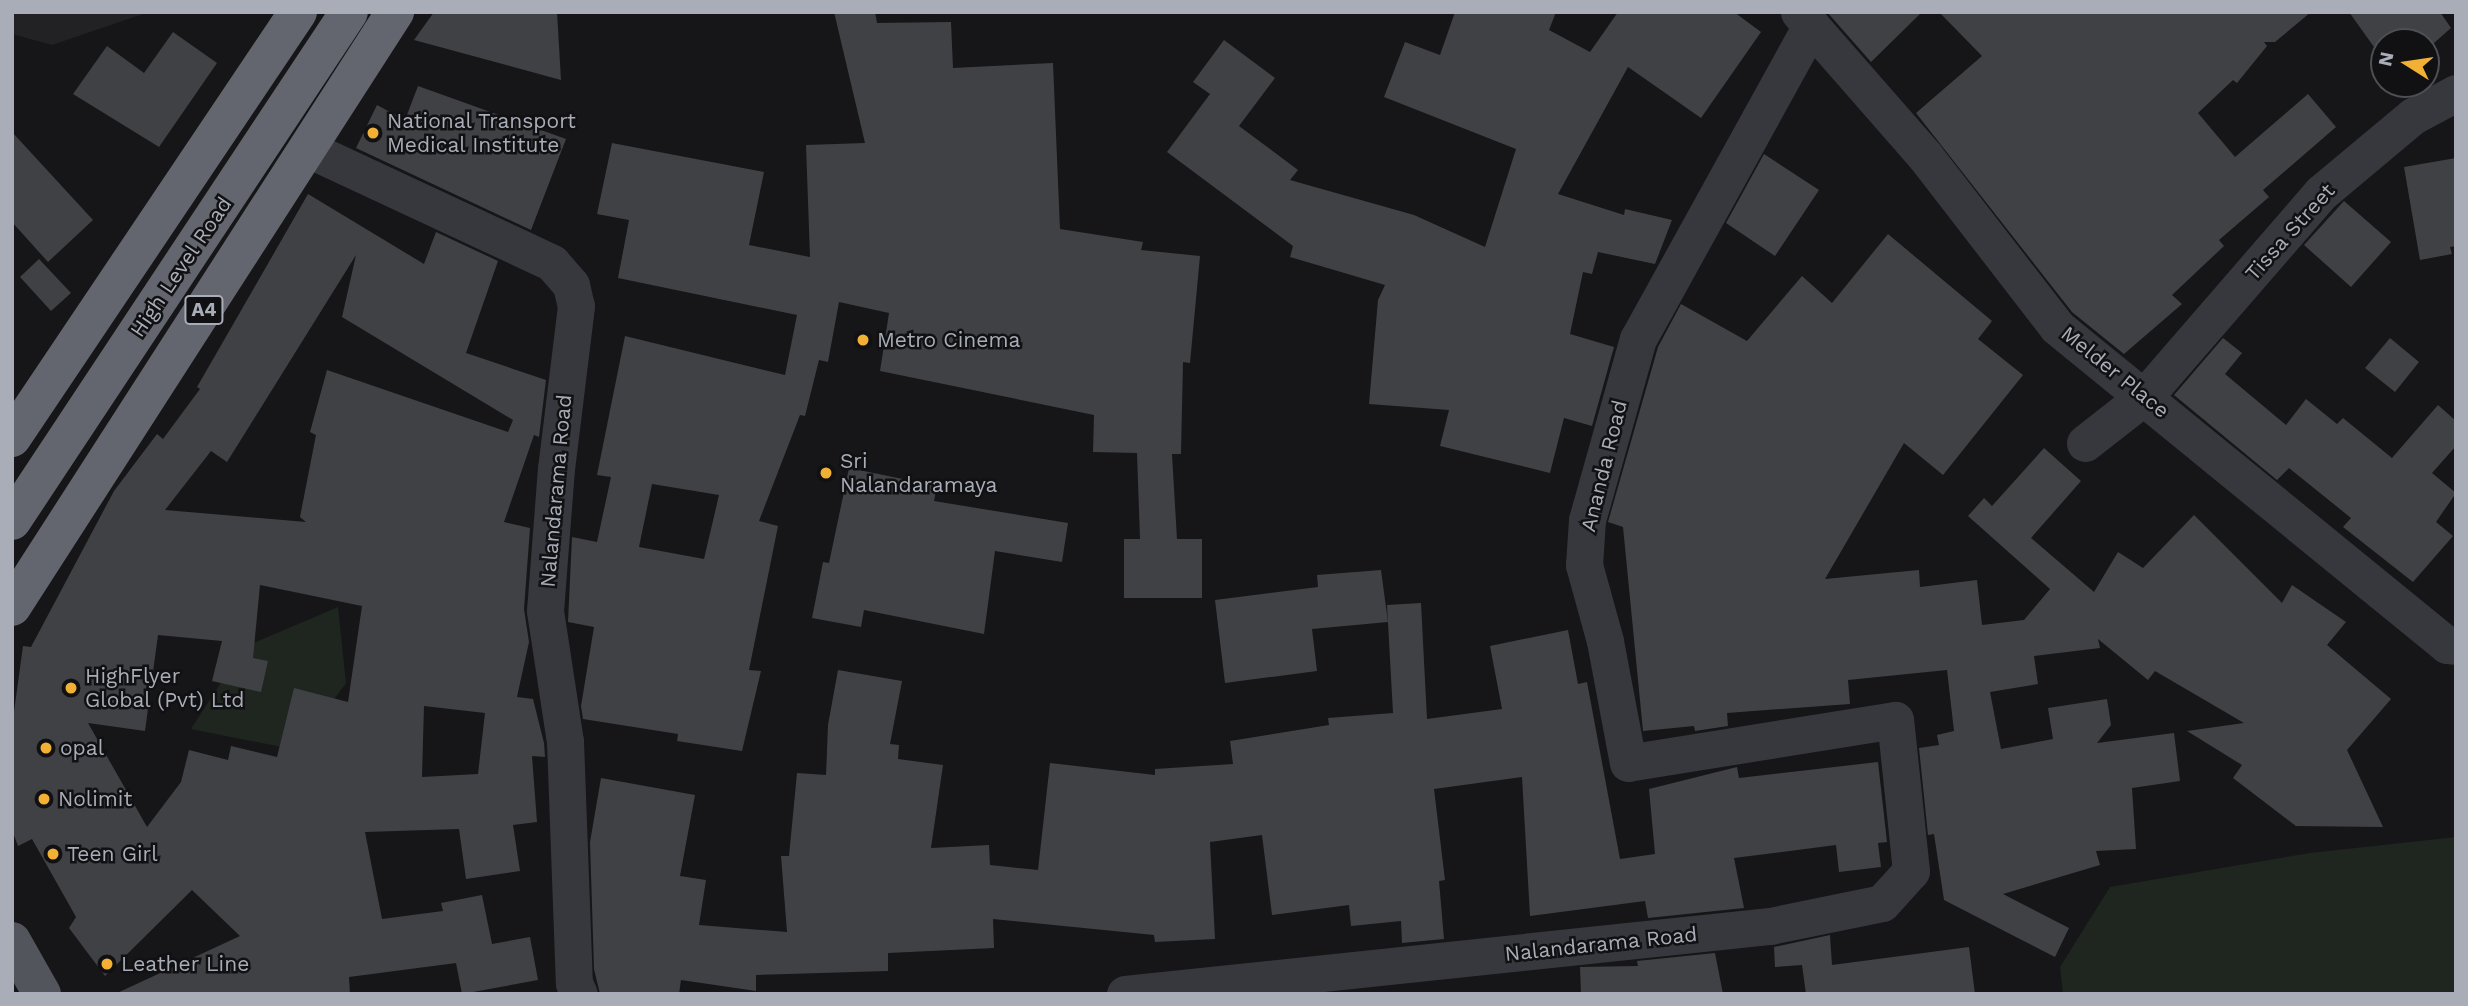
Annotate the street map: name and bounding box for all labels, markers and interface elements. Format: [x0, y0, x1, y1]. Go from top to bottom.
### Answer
north arrow [2370, 28, 2440, 98]
text: N [2373, 50, 2399, 68]
place label: National Transport Medical Institute [387, 108, 577, 158]
marker: National Transport Medical Institute [365, 125, 381, 141]
street label: Tissa Street [2240, 178, 2340, 286]
street label: High Level Road [125, 192, 237, 342]
road number: A4 [183, 294, 225, 326]
street label: Melder Place [2056, 321, 2174, 423]
place label: Metro Cinema [877, 327, 1020, 353]
marker: Metro Cinema [855, 332, 871, 348]
street label: Nalandarama Road [535, 393, 577, 589]
street label: Ananda Road [1575, 397, 1633, 535]
place label: Sri Nalandaramaya [840, 448, 997, 498]
marker: Sri Nalandaramaya [818, 465, 834, 481]
place label: HighFlyer Global (Pvt) Ltd [85, 663, 245, 713]
marker: HighFlyer Global (Pvt) Ltd [63, 680, 79, 696]
place label: opal [60, 735, 104, 761]
marker: opal [38, 740, 54, 756]
place label: Nolimit [58, 786, 132, 812]
marker: Nolimit [36, 791, 52, 807]
place label: Teen Girl [67, 841, 158, 867]
marker: Teen Girl [45, 846, 61, 862]
street label: Nalandarama Road [1503, 921, 1699, 967]
place label: Leather Line [121, 951, 250, 977]
marker: Leather Line [99, 956, 115, 972]

